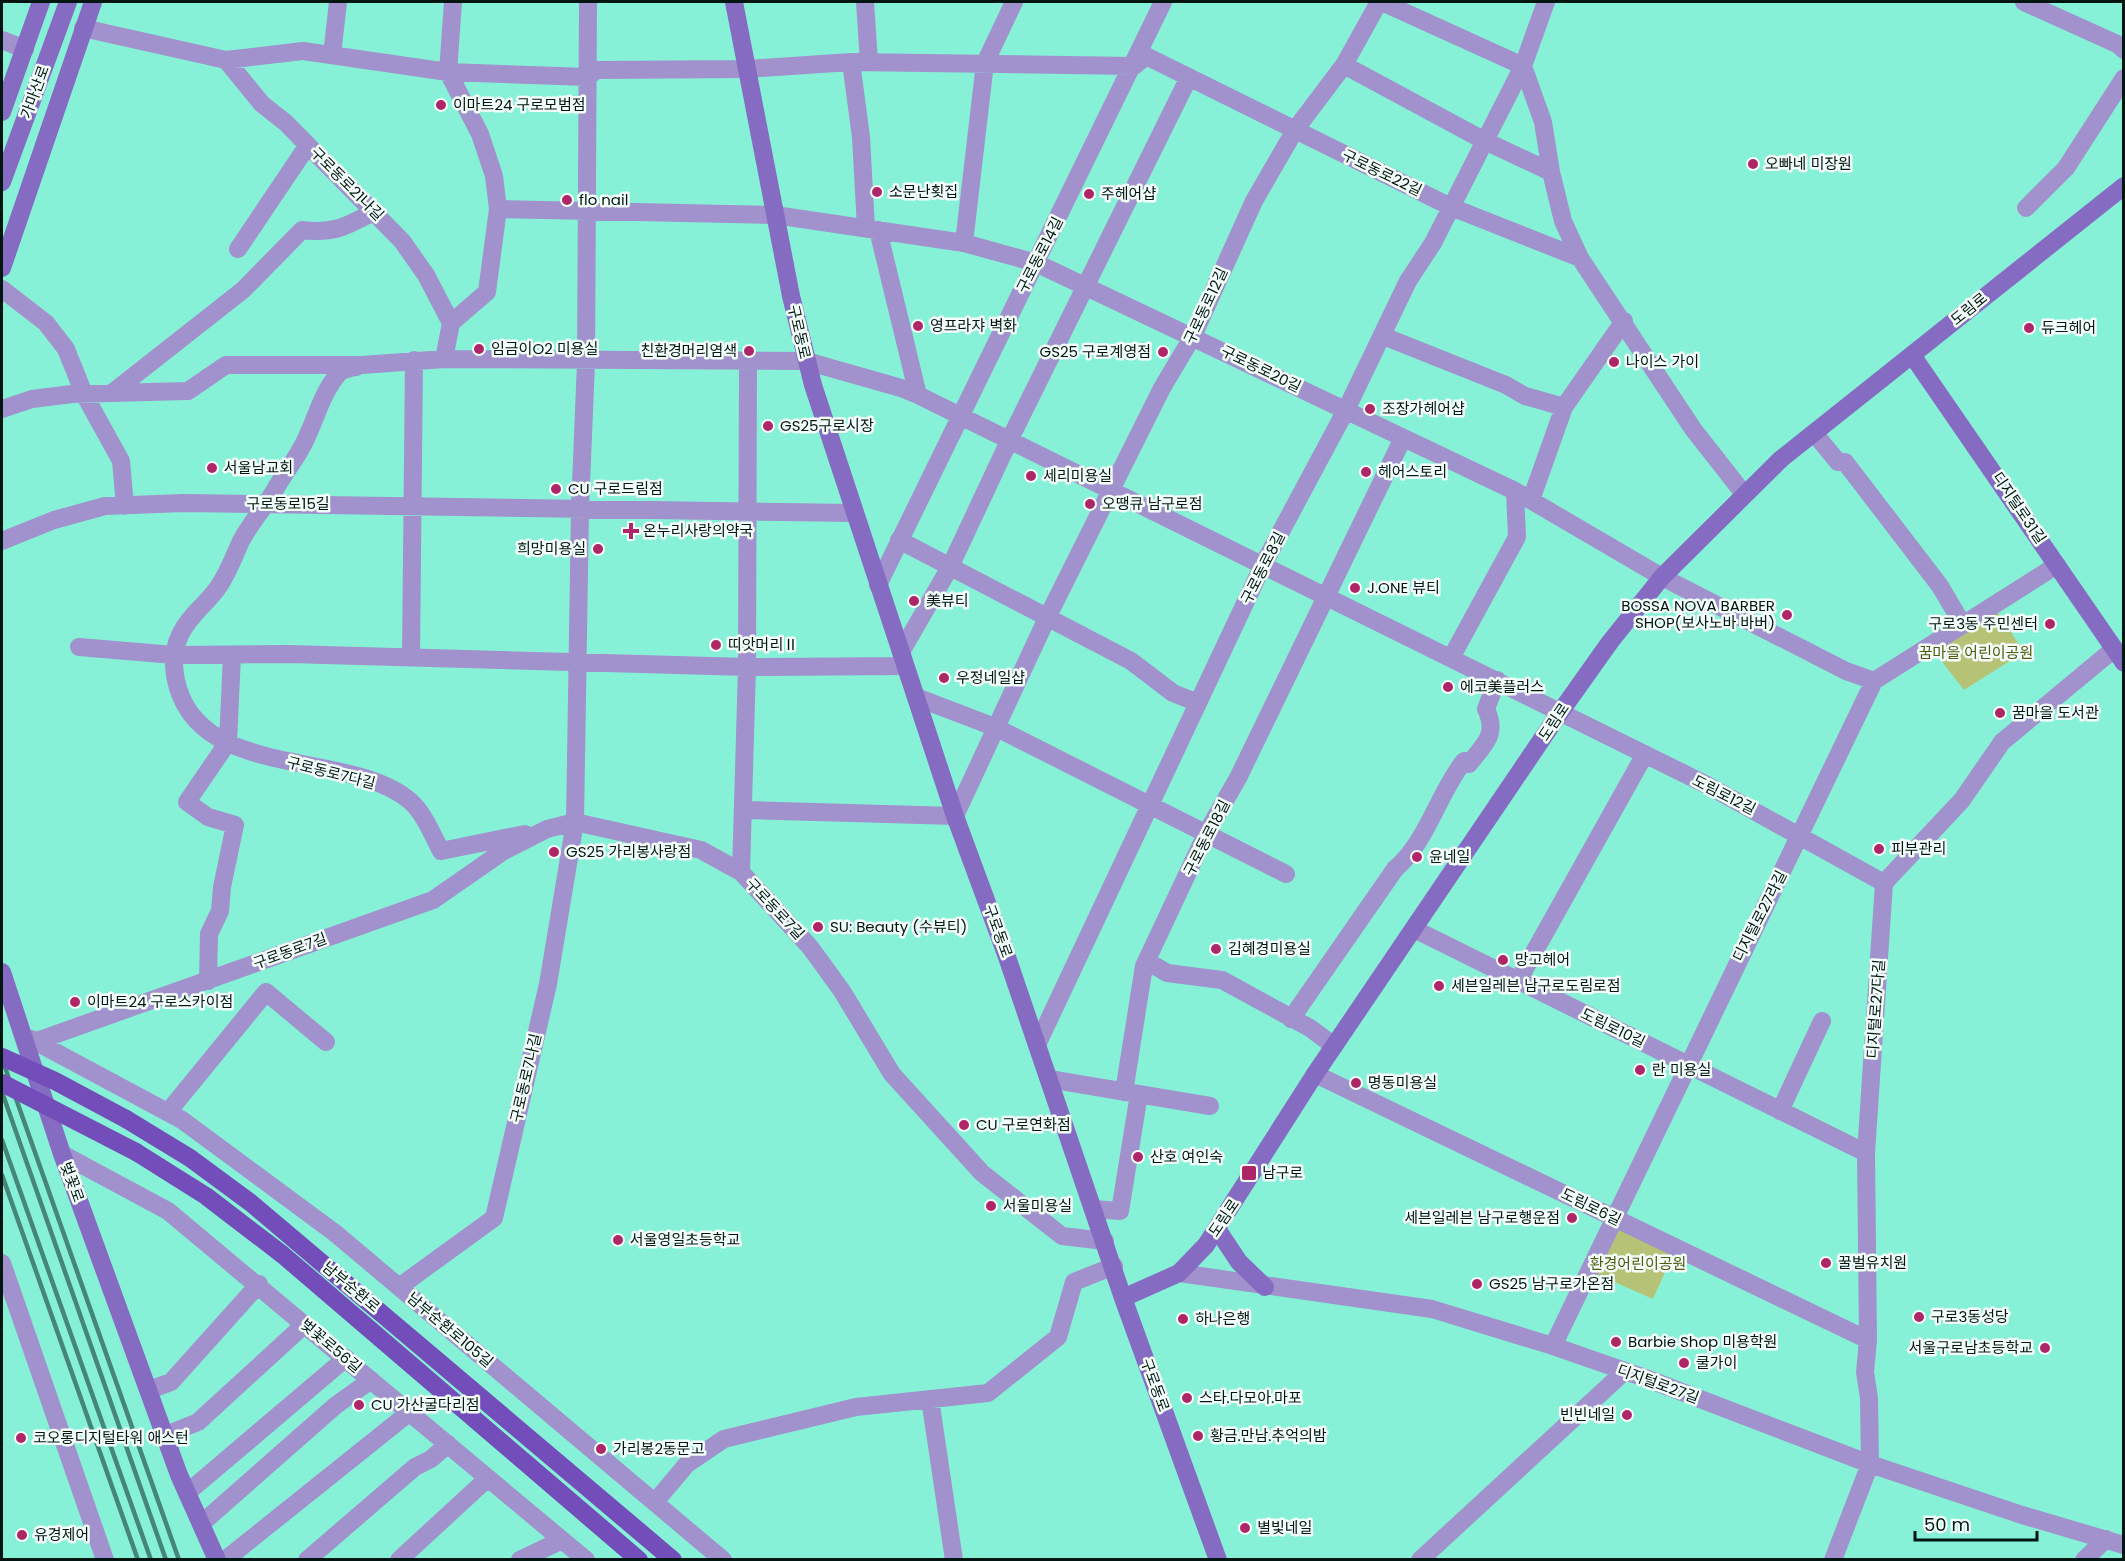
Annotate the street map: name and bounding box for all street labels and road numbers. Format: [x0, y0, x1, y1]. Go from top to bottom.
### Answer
street label: 가마산로 [15, 62, 54, 121]
street label: 구로동로21나길 [306, 142, 389, 225]
street label: 구로동로22길 [1339, 144, 1426, 201]
street label: 구로동로14길 [1011, 213, 1068, 297]
street label: 구로동로12길 [1179, 264, 1232, 348]
street label: 도림로 [1946, 287, 1991, 330]
street label: 구로동로 [783, 303, 816, 361]
street label: 구로동로20길 [1217, 340, 1305, 397]
street label: 디지털로31길 [1988, 468, 2051, 548]
street label: 구로동로15길 [246, 493, 330, 514]
street label: 구로동로8길 [1235, 528, 1290, 607]
street label: 도림로 [1533, 699, 1574, 745]
street label: 구로동로7다길 [284, 751, 378, 794]
street label: 도림로12길 [1689, 770, 1760, 819]
street label: 구로동로18길 [1178, 796, 1235, 880]
street label: 디지털로27라길 [1728, 867, 1792, 965]
street label: 구로동로7길 [741, 873, 809, 944]
street label: 구로동로 [979, 901, 1018, 960]
street label: 구로동로7길 [250, 927, 330, 974]
street label: 디지털로27다길 [1862, 959, 1889, 1059]
street label: 도림로10길 [1577, 1003, 1649, 1052]
street label: 구로동로7나길 [505, 1031, 546, 1125]
street label: 벚꽃로 [56, 1159, 89, 1205]
street label: 도림로6길 [1558, 1183, 1625, 1230]
street label: 도림로 [1203, 1195, 1244, 1241]
street label: 남부순환로 [318, 1256, 385, 1317]
street label: 남부순환로105길 [403, 1287, 498, 1372]
street label: 벚꽃로56길 [296, 1314, 366, 1377]
street label: 구로동로 [1136, 1355, 1175, 1414]
street label: 디지털로27길 [1614, 1359, 1702, 1408]

